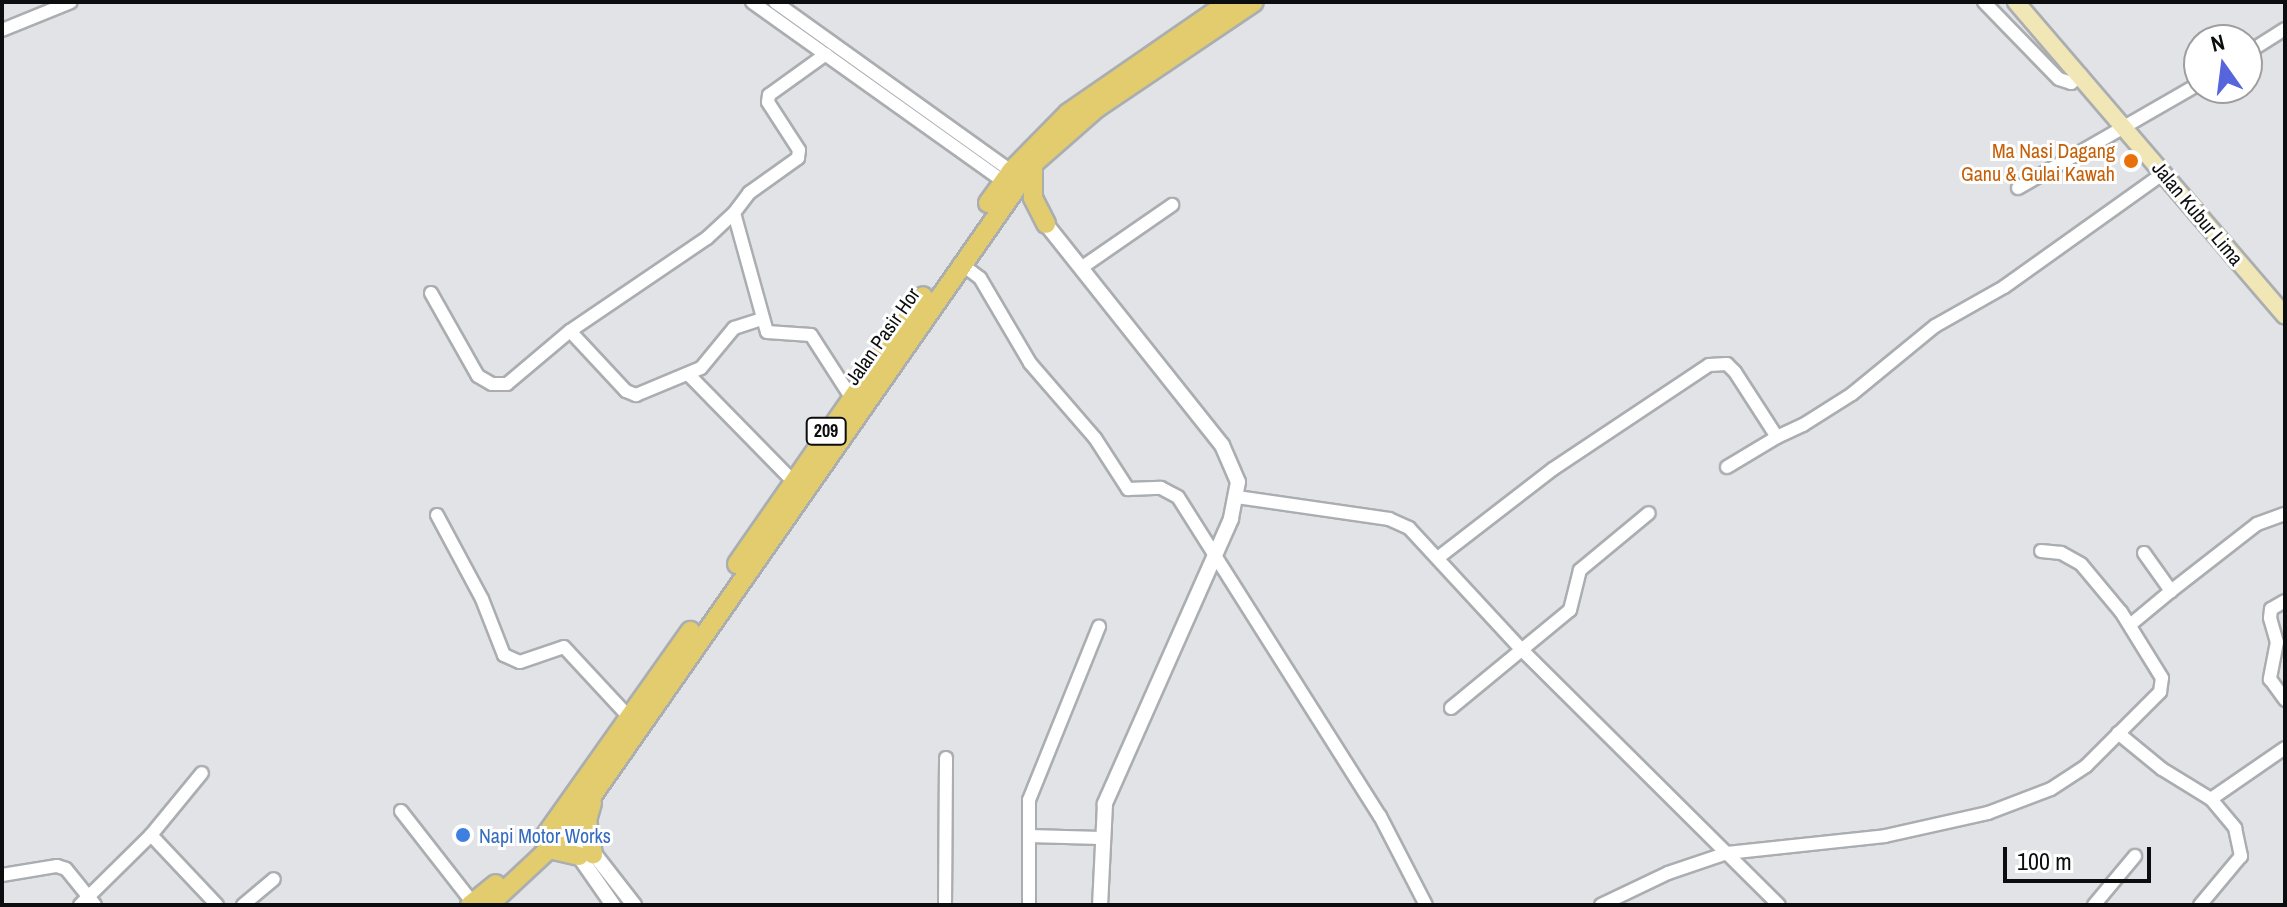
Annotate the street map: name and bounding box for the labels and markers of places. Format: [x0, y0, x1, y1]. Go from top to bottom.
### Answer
place label: Ma Nasi Dagang Ganu & Gulai Kawah [1961, 138, 2115, 185]
marker: Ma Nasi Dagang Ganu & Gulai Kawah [2122, 152, 2140, 170]
place label: Napi Motor Works [479, 823, 611, 847]
marker: Napi Motor Works [454, 826, 472, 844]

